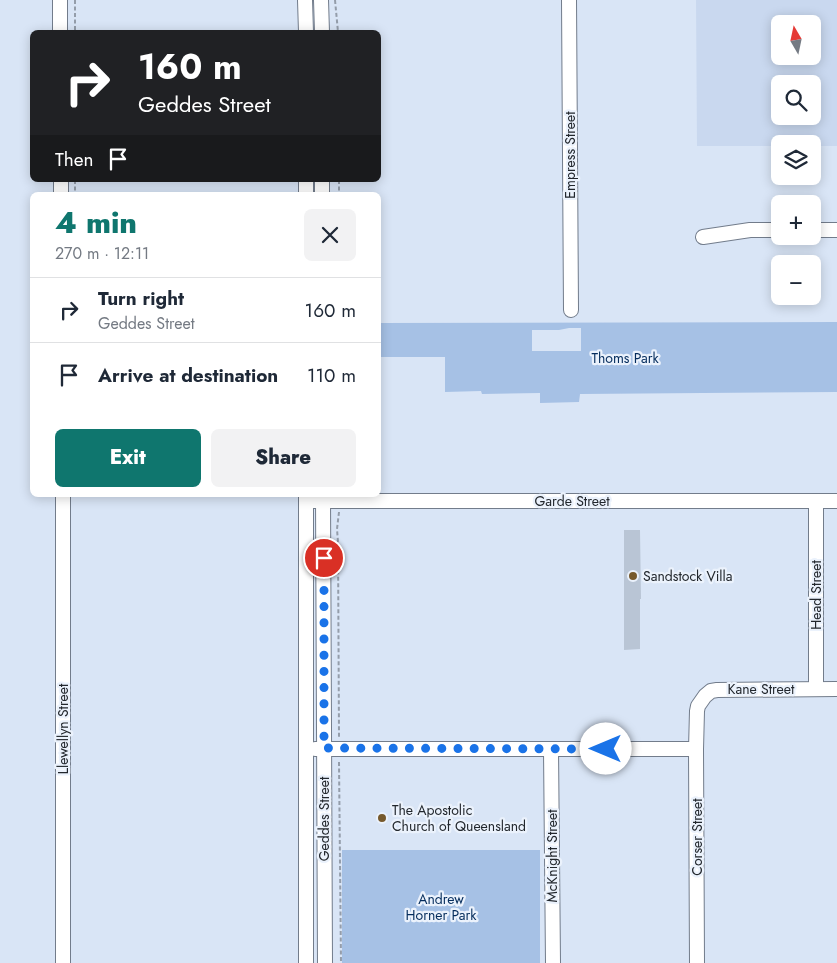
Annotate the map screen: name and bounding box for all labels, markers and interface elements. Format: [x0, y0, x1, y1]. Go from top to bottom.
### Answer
north arrow [771, 15, 821, 65]
map controls [771, 15, 821, 305]
text: 160 m [138, 42, 242, 92]
icon: right [55, 50, 120, 115]
button: search [771, 75, 821, 125]
text: Geddes Street [138, 88, 271, 120]
street label: Empress Street [560, 111, 580, 199]
button: layers [771, 135, 821, 185]
icon: arrive [104, 145, 132, 173]
text: Then [55, 146, 94, 173]
button: + [771, 195, 821, 245]
text: 4 min [55, 201, 137, 244]
button: close [304, 209, 356, 261]
text: 270 m · 12:11 [55, 242, 149, 265]
button: − [771, 255, 821, 305]
text: Turn right [98, 285, 184, 312]
icon: right [55, 296, 83, 324]
text: 160 m [305, 297, 356, 324]
text: Geddes Street [98, 312, 195, 335]
park label: Thoms Park [591, 348, 659, 368]
icon: arrive [55, 361, 83, 389]
text: Arrive at destination [98, 362, 278, 389]
text: 110 m [307, 362, 356, 389]
button: Exit [55, 429, 201, 487]
button: Share [211, 429, 356, 487]
street label: Garde Street [534, 491, 610, 511]
pin [303, 537, 345, 579]
icon: arrive [310, 544, 338, 572]
street label: Head Street [806, 560, 826, 630]
place label: Sandstock Villa [643, 566, 733, 586]
marker: Sandstock Villa [627, 570, 639, 582]
street label: Kane Street [728, 679, 795, 699]
street label: Llewellyn Street [53, 683, 73, 774]
position arrow [579, 722, 631, 774]
street label: Geddes Street [314, 776, 334, 861]
street label: Corser Street [687, 798, 707, 876]
place label: The Apostolic Church of Queensland [392, 800, 526, 836]
street label: McKnight Street [542, 809, 562, 903]
marker: The Apostolic Church of Queensland [376, 812, 388, 824]
park label: Andrew Horner Park [406, 889, 477, 925]

